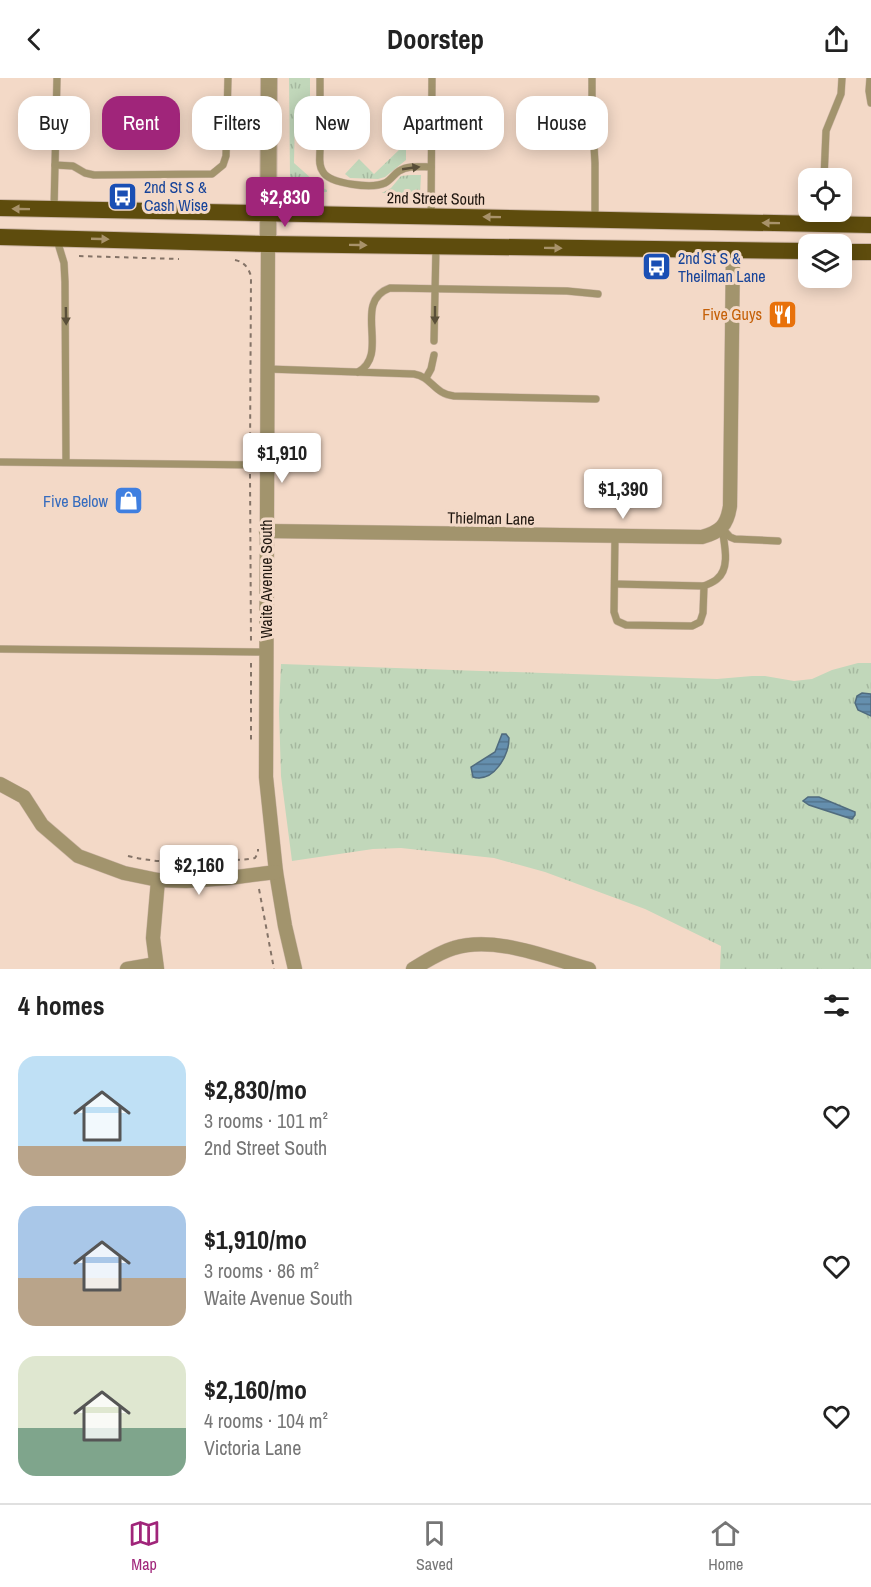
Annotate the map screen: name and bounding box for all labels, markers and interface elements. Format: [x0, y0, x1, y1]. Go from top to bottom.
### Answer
text: Doorstep [387, 21, 484, 57]
icon: back [18, 23, 51, 56]
icon: share [820, 23, 853, 56]
chip: Buy [18, 96, 90, 150]
chip: Rent [102, 96, 180, 150]
chip: Filters [192, 96, 282, 150]
chip: New [294, 96, 370, 150]
chip: Apartment [382, 96, 504, 150]
chip: House [516, 96, 608, 150]
one-way arrow [402, 164, 421, 173]
map controls [798, 168, 852, 288]
button: locate [798, 168, 852, 222]
place label: 2nd St S & Cash Wise [144, 176, 208, 216]
pin: $2,830 [236, 177, 334, 228]
bus stop icon: 2nd St S & Cash Wise [107, 180, 139, 212]
text: $2,830 [260, 183, 310, 210]
street label: 2nd Street South [387, 186, 485, 210]
one-way arrow [11, 204, 30, 214]
one-way arrow [482, 213, 501, 222]
one-way arrow [761, 218, 780, 228]
button: layers [798, 234, 852, 288]
one-way arrow [91, 235, 110, 244]
one-way arrow [349, 240, 368, 250]
one-way arrow [544, 243, 563, 252]
place label: 2nd St S & Theilman Lane [678, 247, 766, 287]
bus stop icon: 2nd St S & Theilman Lane [641, 251, 673, 283]
restaurant icon: Five Guys [767, 298, 799, 330]
place label: Five Guys [702, 303, 762, 325]
one-way arrow [430, 305, 440, 324]
one-way arrow [61, 307, 70, 326]
pin: $1,910 [233, 433, 331, 484]
text: $1,910 [257, 439, 307, 466]
pin: $1,390 [574, 469, 672, 520]
text: $1,390 [598, 475, 648, 502]
shop icon: Five Below [113, 485, 145, 517]
place label: Five Below [43, 490, 109, 512]
street label: Thielman Lane [447, 506, 535, 530]
street label: Waite Avenue South [255, 520, 277, 638]
pin: $2,160 [150, 845, 248, 896]
text: $2,160 [174, 851, 224, 878]
text: 4 homes [18, 988, 105, 1023]
icon: filters [820, 989, 853, 1022]
text: $2,830/mo [204, 1072, 307, 1107]
icon: home [66, 1080, 138, 1152]
icon: heart [820, 1100, 853, 1133]
text: 3 rooms · 101 m² [204, 1107, 328, 1134]
text: 2nd Street South [204, 1134, 327, 1161]
text: $1,910/mo [204, 1222, 307, 1257]
icon: home [66, 1230, 138, 1302]
icon: heart [820, 1250, 853, 1283]
text: 3 rooms · 86 m² [204, 1257, 319, 1284]
text: Waite Avenue South [204, 1284, 353, 1311]
text: $2,160/mo [204, 1372, 307, 1407]
icon: home [66, 1380, 138, 1452]
icon: heart [820, 1400, 853, 1433]
text: 4 rooms · 104 m² [204, 1407, 328, 1434]
text: Victoria Lane [204, 1434, 301, 1461]
tab: Map [128, 1517, 161, 1575]
tab: Saved [416, 1517, 453, 1575]
tab: Home [708, 1517, 743, 1575]

